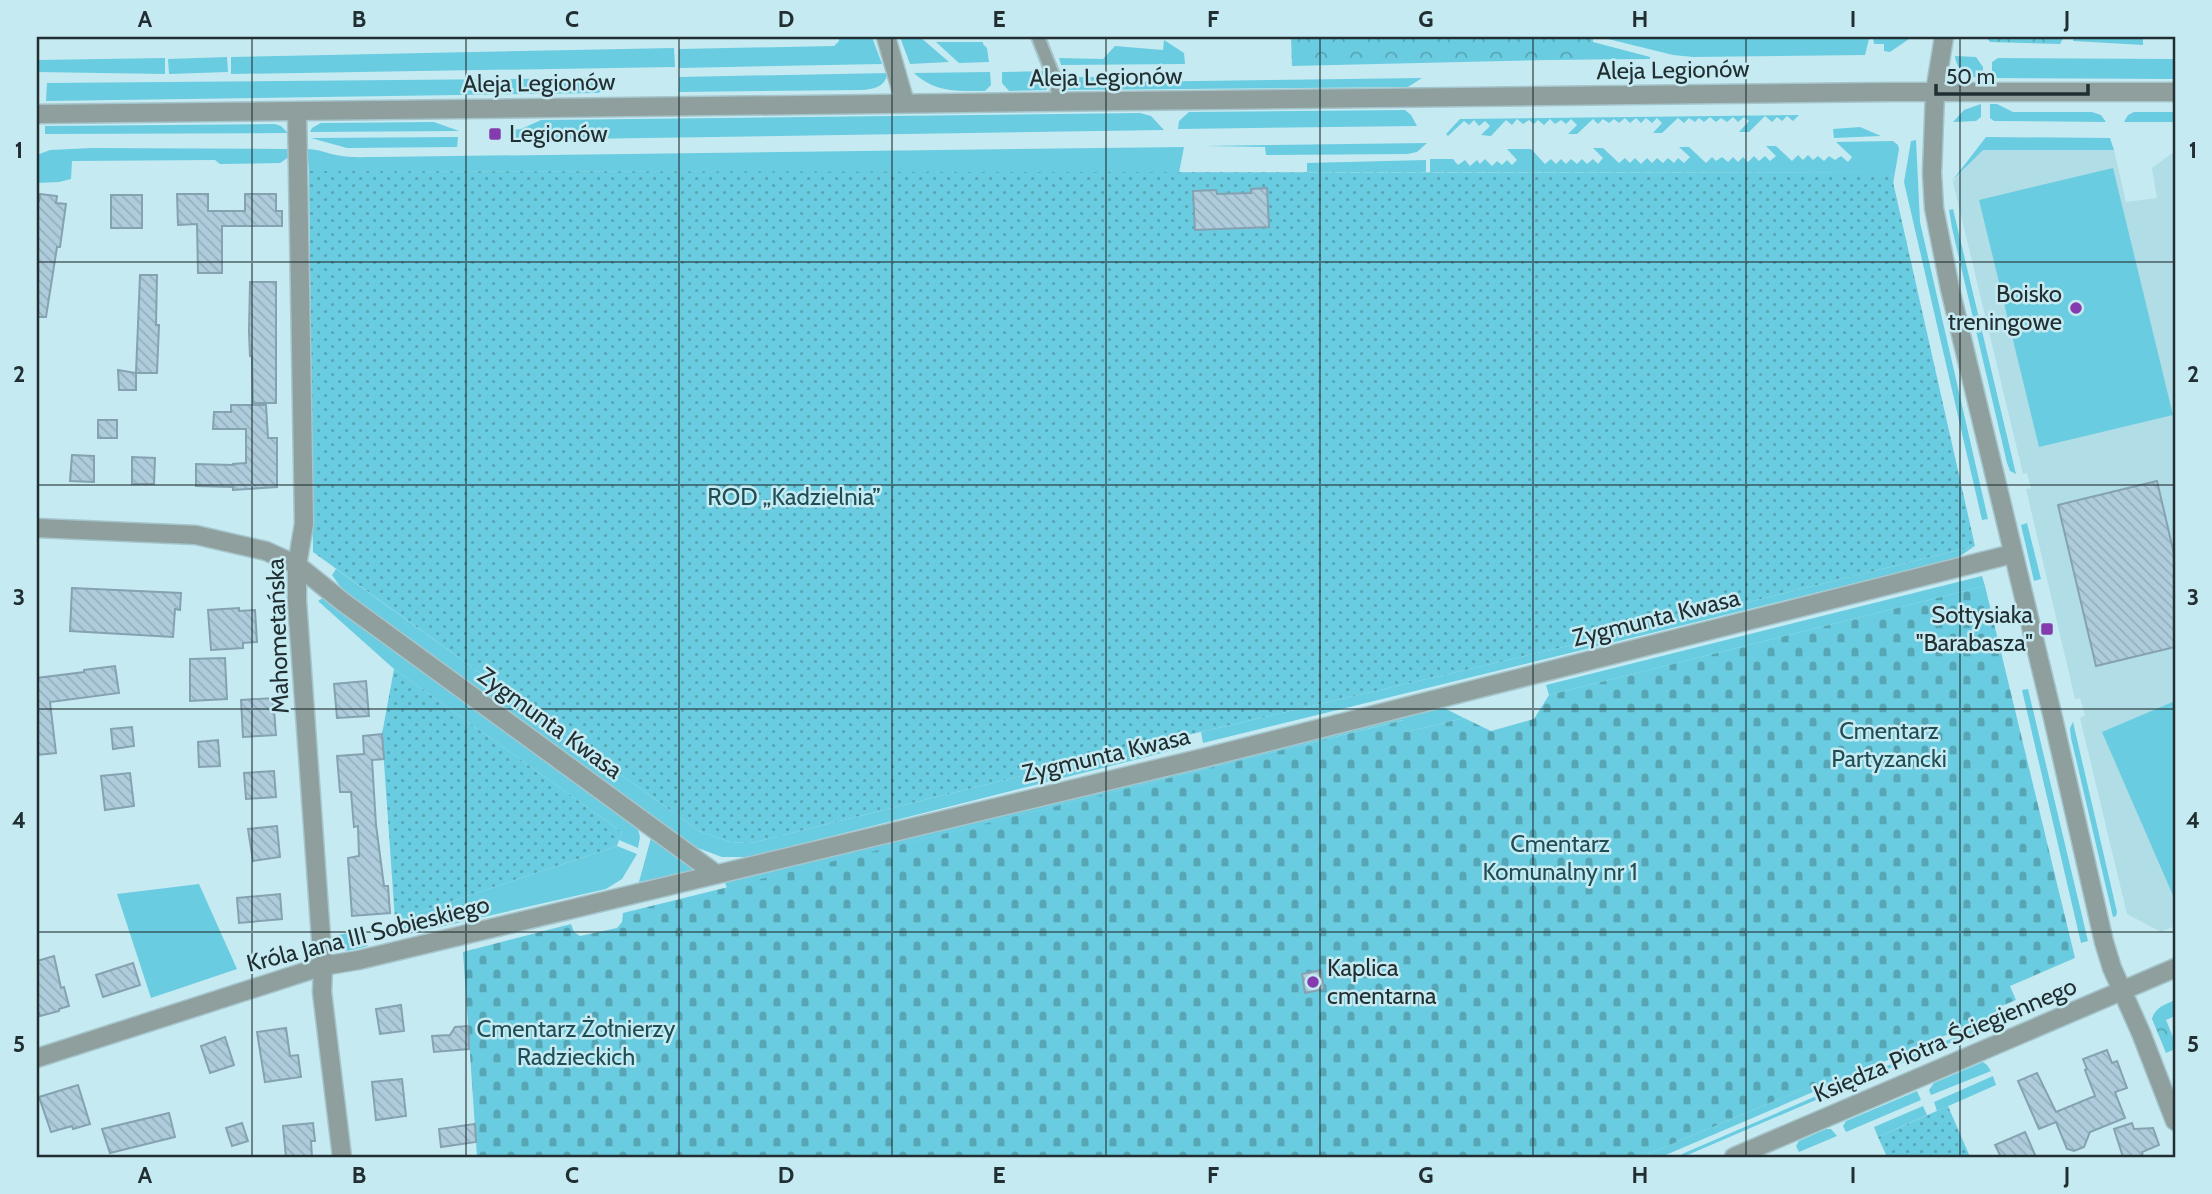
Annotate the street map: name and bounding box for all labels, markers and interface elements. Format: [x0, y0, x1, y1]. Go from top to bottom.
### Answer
text: A [138, 5, 153, 33]
text: B [352, 5, 366, 33]
text: C [565, 5, 579, 33]
text: D [778, 5, 794, 33]
text: E [992, 5, 1006, 33]
text: F [1207, 5, 1219, 33]
text: G [1418, 5, 1434, 33]
text: H [1632, 5, 1648, 33]
text: I [1850, 5, 1856, 33]
text: J [2063, 5, 2070, 33]
scale bar [1936, 52, 2088, 96]
street label: Aleja Legionów [1596, 54, 1750, 85]
street label: Aleja Legionów [1029, 61, 1183, 92]
text: 50 m [1946, 64, 1995, 89]
street label: Aleja Legionów [462, 67, 616, 98]
place label: Legionów [509, 119, 608, 148]
marker: Legionów [487, 126, 503, 142]
text: 1 [15, 136, 23, 164]
text: 1 [2189, 136, 2197, 164]
place label: Boisko treningowe [1948, 279, 2062, 336]
marker: Boisko treningowe [2068, 300, 2084, 316]
text: 2 [13, 360, 25, 388]
text: 2 [2187, 360, 2199, 388]
park label: ROD „Kadzielnia” [707, 482, 881, 511]
street label: Mahometańska [260, 557, 295, 714]
text: 3 [13, 583, 25, 611]
street label: Zygmunta Kwasa [1569, 583, 1743, 652]
text: 3 [2187, 583, 2199, 611]
place label: Sołtysiaka "Barabasza" [1916, 600, 2033, 657]
marker: Sołtysiaka "Barabasza" [2039, 621, 2055, 637]
street label: Zygmunta Kwasa [472, 660, 629, 785]
park label: Cmentarz Partyzancki [1831, 716, 1947, 773]
street label: Zygmunta Kwasa [1019, 721, 1193, 788]
text: 4 [12, 806, 26, 834]
text: 4 [2186, 806, 2200, 834]
park label: Cmentarz Komunalny nr 1 [1482, 829, 1638, 886]
street label: Króla Jana III Sobieskiego [243, 889, 492, 978]
place label: Kaplica cmentarna [1327, 953, 1437, 1010]
street label: Księdza Piotra Ściegiennego [1809, 971, 2081, 1108]
marker: Kaplica cmentarna [1305, 974, 1321, 990]
park label: Cmentarz Żołnierzy Radzieckich [477, 1014, 675, 1071]
text: 5 [13, 1030, 25, 1058]
text: 5 [2187, 1030, 2199, 1058]
text: A [138, 1161, 153, 1189]
text: B [352, 1161, 366, 1189]
text: C [565, 1161, 579, 1189]
text: D [778, 1161, 794, 1189]
text: E [992, 1161, 1006, 1189]
text: F [1207, 1161, 1219, 1189]
text: G [1418, 1161, 1434, 1189]
text: H [1632, 1161, 1648, 1189]
text: I [1850, 1161, 1856, 1189]
text: J [2063, 1161, 2070, 1189]

